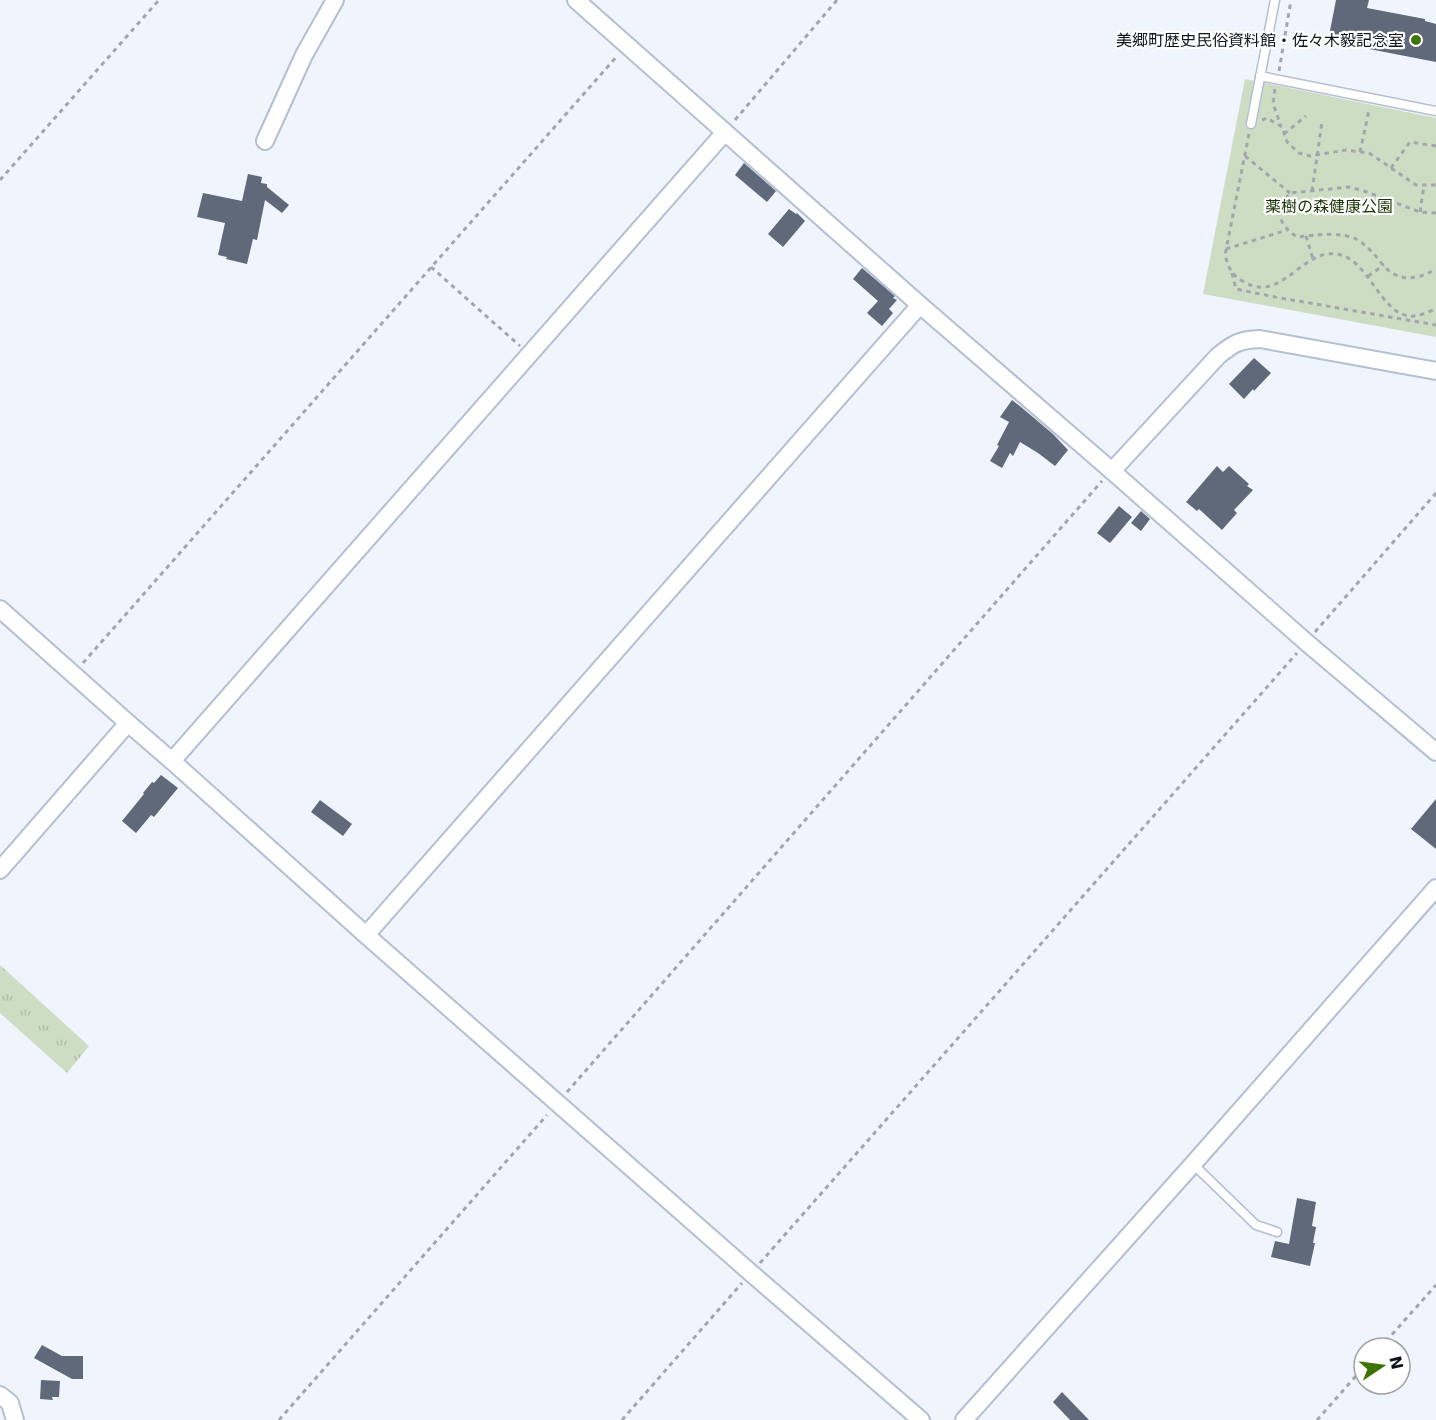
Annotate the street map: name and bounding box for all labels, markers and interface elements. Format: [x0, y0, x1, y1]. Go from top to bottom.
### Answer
place label: 美郷町歴史民俗資料館・佐々木毅記念室 [1116, 31, 1404, 50]
marker: 美郷町歴史民俗資料館・佐々木毅記念室 [1409, 33, 1423, 47]
park label: 薬樹の森健康公園 [1265, 197, 1393, 216]
north arrow [1352, 1336, 1412, 1396]
text: N [1385, 1354, 1407, 1371]

